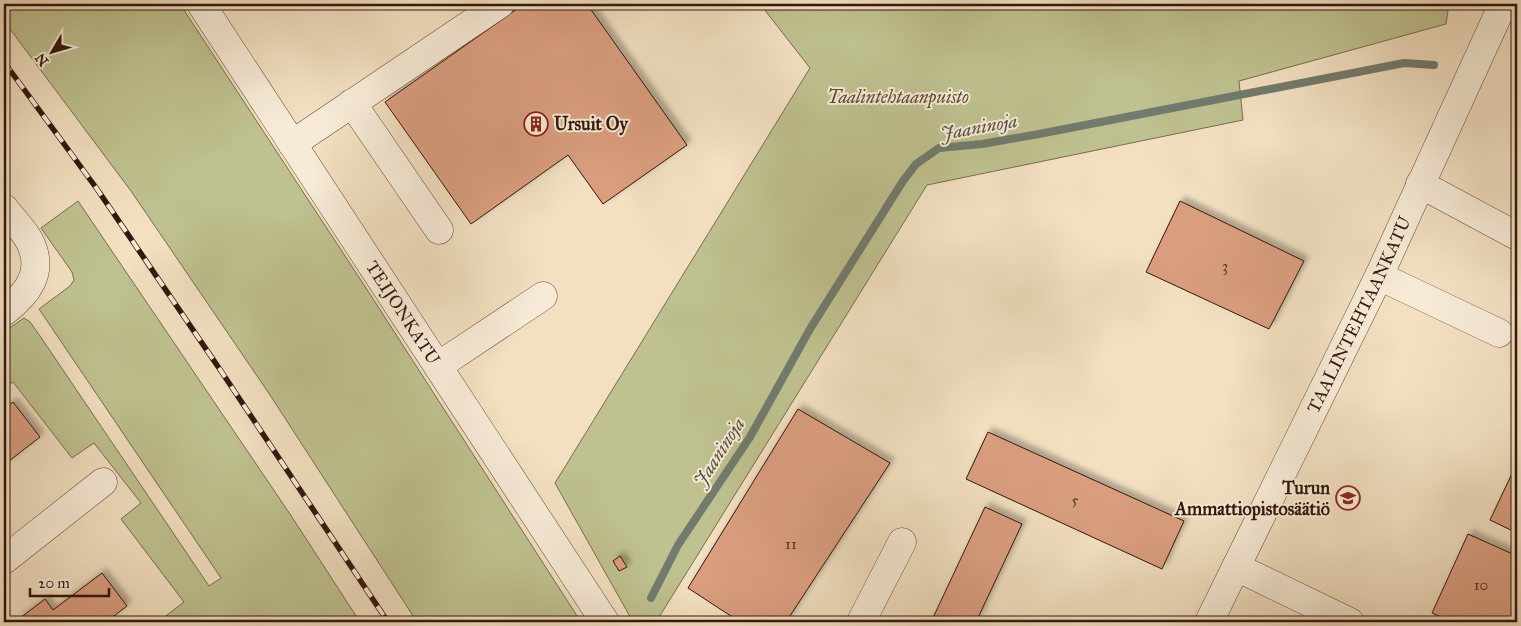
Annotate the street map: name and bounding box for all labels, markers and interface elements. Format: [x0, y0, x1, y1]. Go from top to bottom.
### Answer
north arrow [28, 28, 78, 78]
text: N [32, 50, 53, 70]
park label: Taalintehtaanpuisto [827, 86, 969, 109]
water label: Jaaninoja [938, 109, 1019, 145]
building icon: Ursuit Oy [523, 111, 549, 137]
place label: Ursuit Oy [554, 113, 630, 136]
street label: TAALINTEHTAANKATU [1302, 212, 1416, 417]
street label: TEIJONKATU [361, 257, 445, 370]
house number: 3 [1222, 257, 1228, 275]
water label: Jaaninoja [688, 413, 750, 491]
place label: Turun Ammattiopistosäätiö [1174, 477, 1330, 521]
school or university icon: Turun Ammattiopistosäätiö [1335, 485, 1361, 511]
house number: 5 [1072, 491, 1079, 509]
house number: 11 [785, 535, 797, 553]
scale bar [30, 566, 109, 598]
text: 20 m [38, 574, 70, 592]
house number: 10 [1474, 576, 1488, 594]

